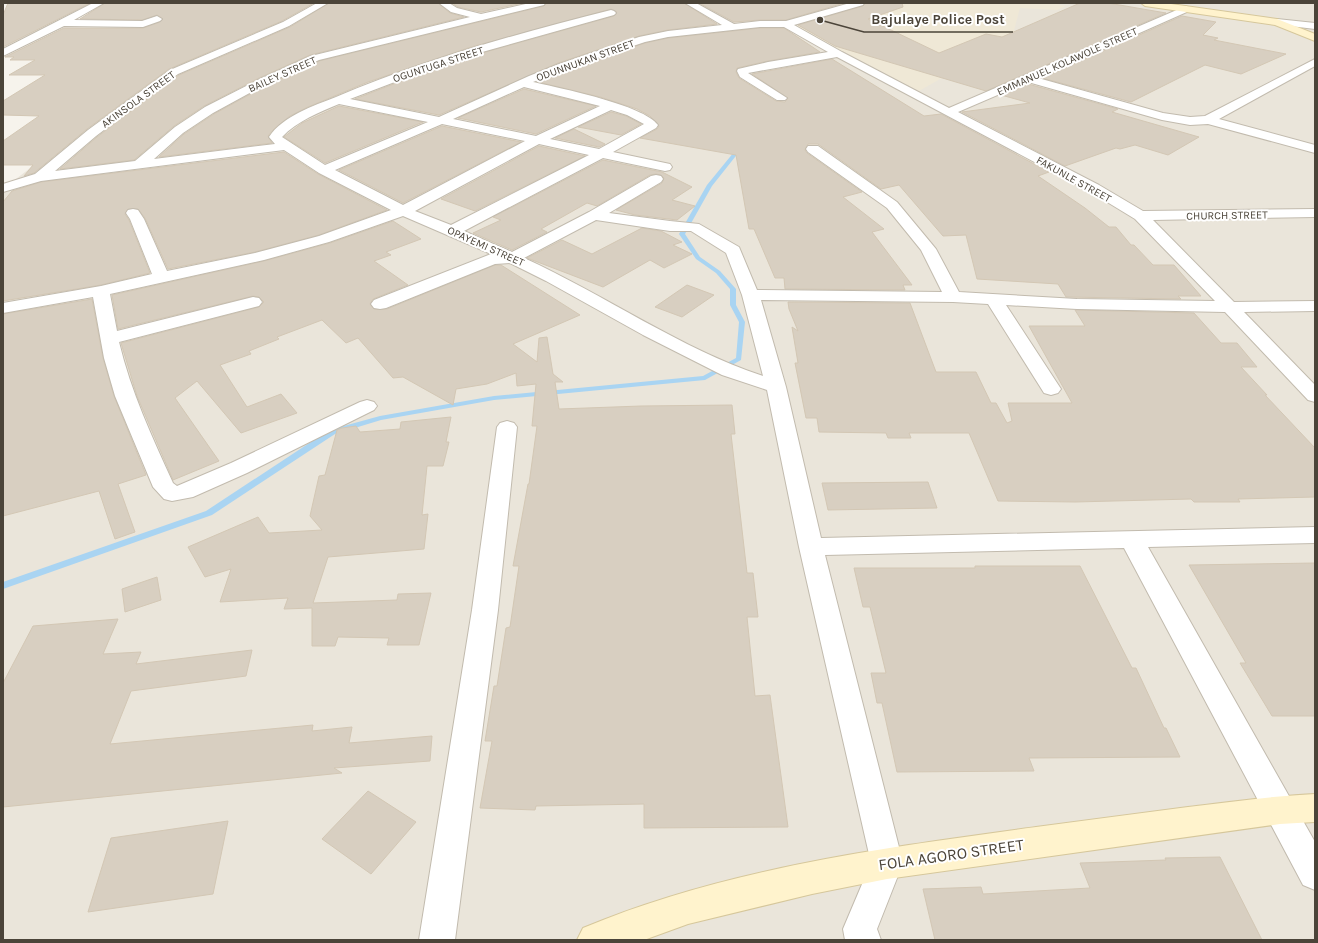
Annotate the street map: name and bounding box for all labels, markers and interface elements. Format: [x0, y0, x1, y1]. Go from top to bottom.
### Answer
callout: Bajulaye Police Post [864, 6, 1013, 32]
text: Bajulaye Police Post [871, 11, 1005, 28]
street label: EMMANUEL KOLAWOLE STREET [995, 24, 1140, 98]
street label: ODUNNUKAN STREET [534, 36, 637, 84]
street label: OGUNTUGA STREET [391, 44, 486, 85]
street label: BAILEY STREET [246, 53, 319, 95]
street label: AKINSOLA STREET [99, 68, 178, 131]
street label: FAKUNLE STREET [1034, 154, 1114, 206]
street label: CHURCH STREET [1186, 208, 1268, 223]
street label: OPAYEMI STREET [445, 224, 527, 269]
street label: FOLA AGORO STREET [877, 835, 1025, 874]

